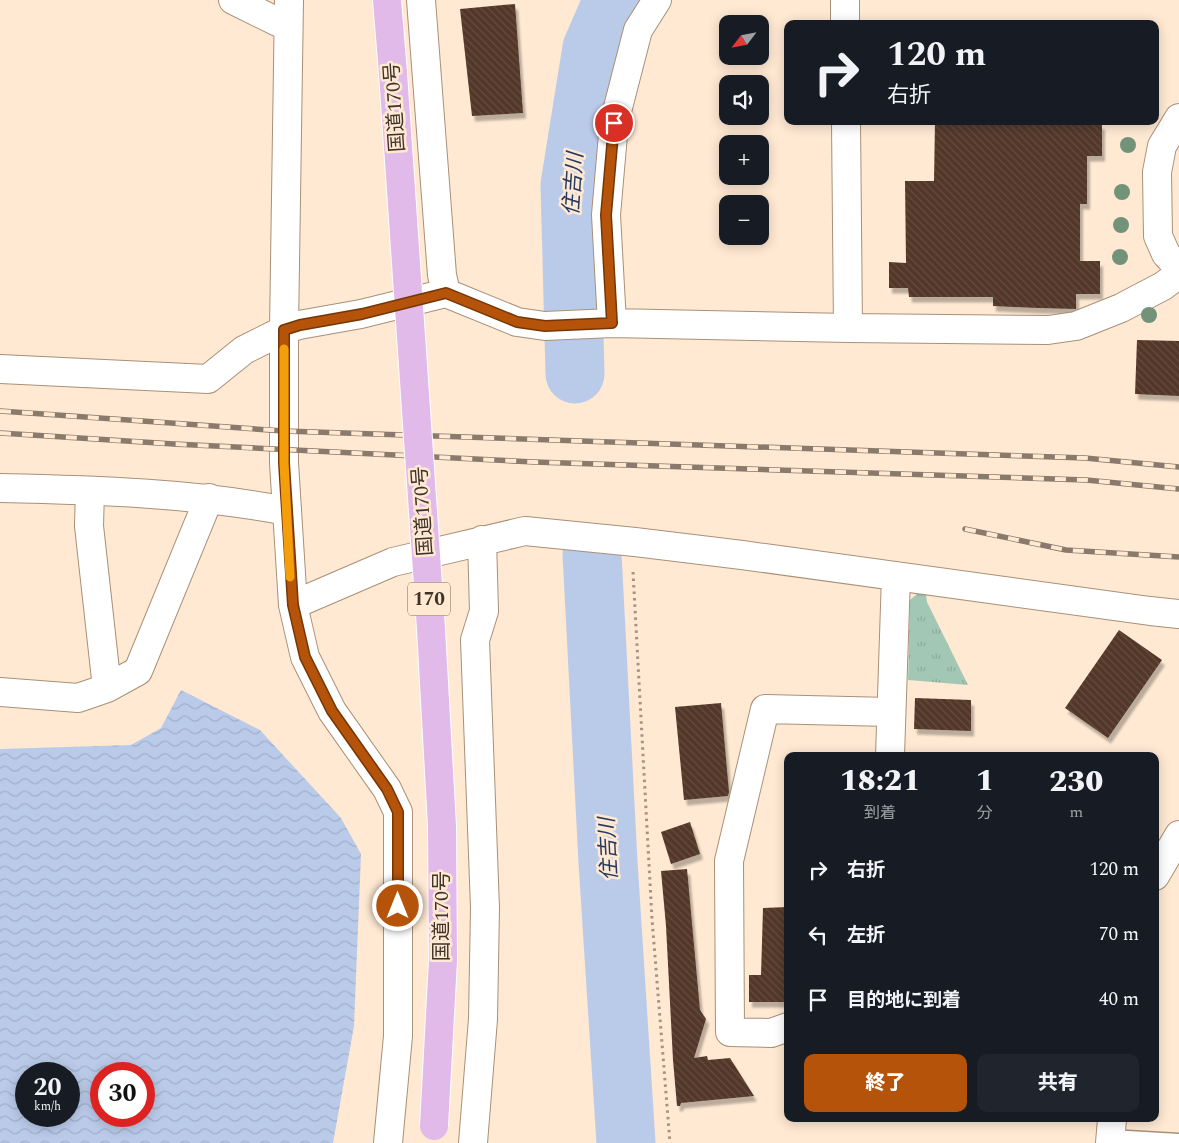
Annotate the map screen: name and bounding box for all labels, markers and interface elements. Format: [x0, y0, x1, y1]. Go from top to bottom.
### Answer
north arrow [719, 15, 769, 65]
map controls [719, 15, 769, 245]
text: 120 m [887, 28, 986, 81]
icon: right [804, 40, 869, 105]
street label: 国道170号 [377, 61, 413, 153]
button: sound [719, 75, 769, 125]
text: 右折 [887, 79, 931, 112]
pin [593, 102, 635, 144]
icon: arrive [600, 109, 628, 137]
button: + [719, 135, 769, 185]
water label: 住吉川 [556, 149, 592, 217]
button: − [719, 195, 769, 245]
street label: 国道170号 [405, 465, 441, 557]
road number: 170 [408, 582, 450, 616]
text: 18:21 [840, 758, 920, 804]
text: 1 [976, 758, 994, 804]
text: 230 [1049, 759, 1103, 805]
text: m [1069, 800, 1083, 824]
text: 到着 [864, 801, 896, 825]
text: 分 [977, 801, 993, 825]
water label: 住吉川 [591, 815, 627, 881]
text: 120 m [1089, 855, 1139, 884]
icon: right [804, 856, 832, 884]
text: 右折 [847, 856, 885, 885]
street label: 国道170号 [427, 871, 457, 961]
position arrow [371, 879, 423, 931]
text: 70 m [1099, 920, 1139, 949]
icon: left [804, 921, 832, 949]
text: 左折 [847, 921, 885, 950]
text: 40 m [1099, 985, 1139, 1014]
icon: arrive [804, 986, 832, 1014]
text: 目的地に到着 [847, 986, 961, 1015]
button: 終了 [804, 1054, 967, 1112]
button: 共有 [977, 1054, 1139, 1112]
speed limit sign: 30 [90, 1062, 155, 1127]
text: 20 [33, 1069, 62, 1107]
text: km/h [34, 1097, 61, 1116]

